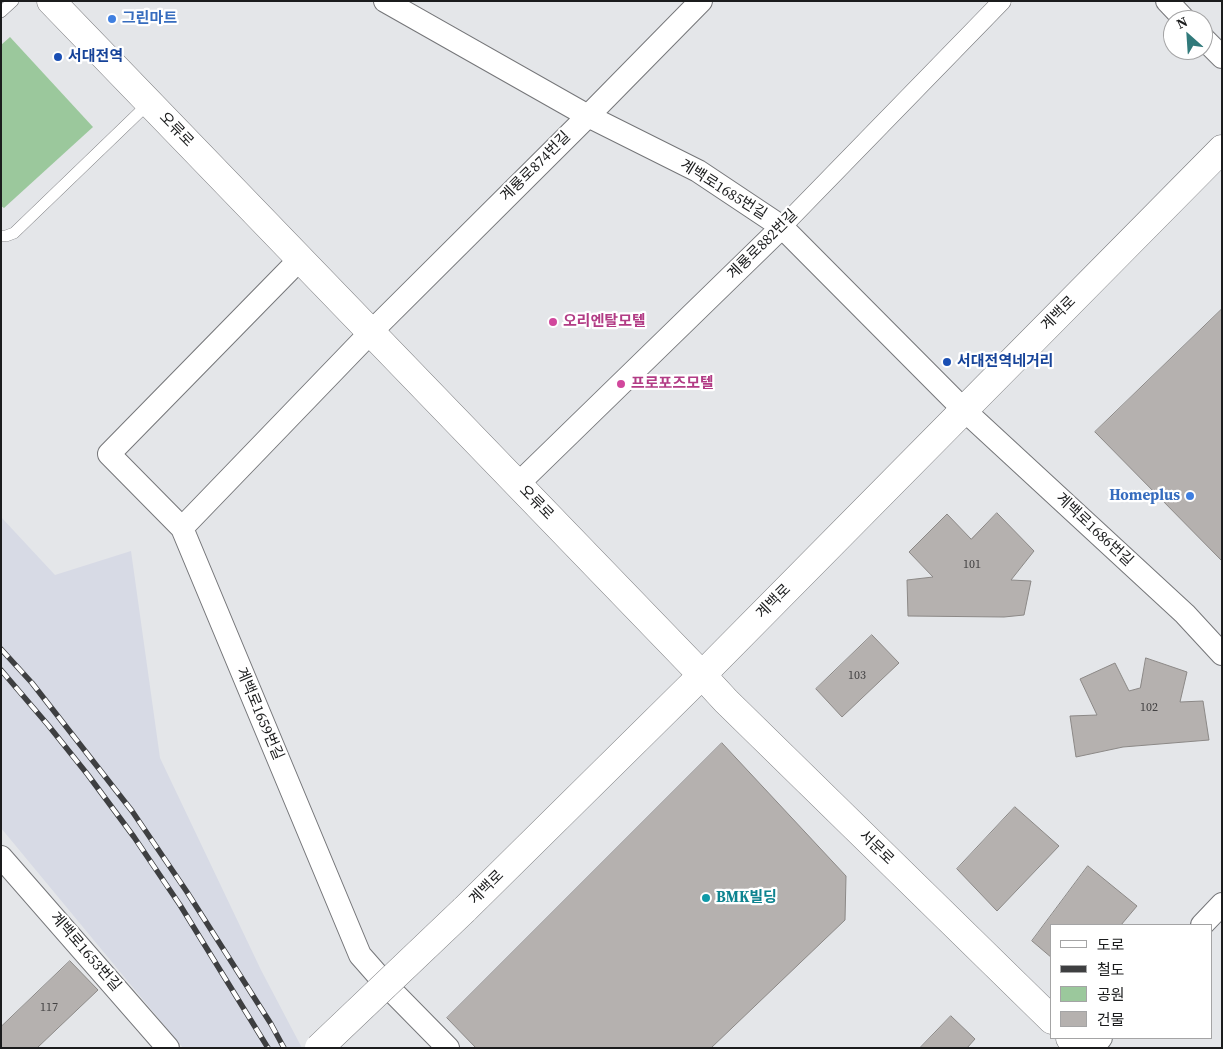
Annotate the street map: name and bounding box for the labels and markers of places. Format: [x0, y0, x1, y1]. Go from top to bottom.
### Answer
place label: 그린마트 [122, 10, 177, 28]
marker: 그린마트 [106, 13, 118, 25]
place label: 서대전역 [68, 48, 123, 66]
marker: 서대전역 [52, 51, 64, 63]
place label: 오리엔탈모텔 [563, 313, 646, 331]
marker: 오리엔탈모텔 [547, 316, 559, 328]
place label: 서대전역네거리 [957, 353, 1054, 371]
marker: 서대전역네거리 [941, 356, 953, 368]
place label: 프로포즈모텔 [631, 375, 714, 393]
marker: 프로포즈모텔 [615, 378, 627, 390]
place label: Homeplus [1109, 487, 1180, 505]
marker: Homeplus [1184, 490, 1196, 502]
place label: BMK빌딩 [716, 889, 777, 907]
marker: BMK빌딩 [700, 892, 712, 904]

